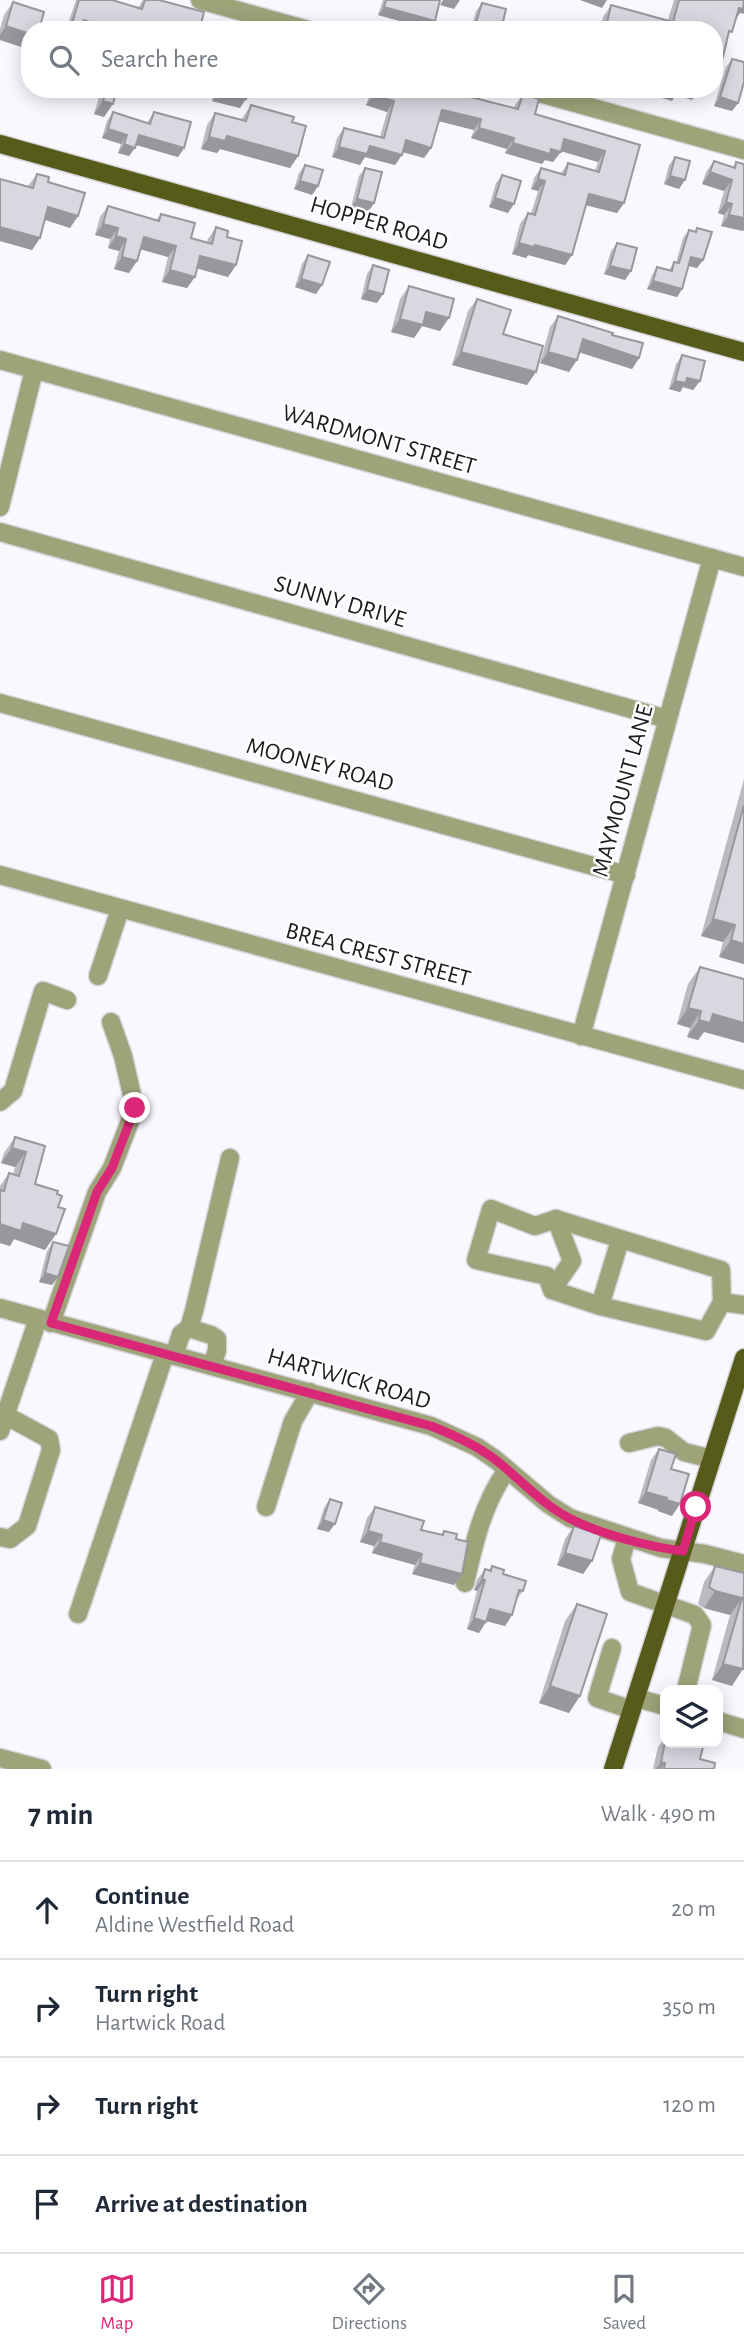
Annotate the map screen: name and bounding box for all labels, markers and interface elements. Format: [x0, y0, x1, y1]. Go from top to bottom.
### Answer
search box [21, 21, 723, 98]
icon: search [45, 41, 83, 79]
text: Search here [101, 46, 219, 72]
street label: HOPPER ROAD [307, 193, 451, 255]
street label: WARDMONT STREET [279, 401, 479, 479]
street label: SUNNY DRIVE [271, 572, 409, 632]
street label: MAYMOUNT LANE [588, 702, 658, 880]
street label: MOONEY ROAD [244, 734, 396, 796]
street label: BREA CREST STREET [283, 919, 473, 991]
route end [119, 1092, 150, 1123]
street label: HARTWICK ROAD [265, 1344, 433, 1414]
route start [680, 1491, 711, 1522]
map controls [660, 1685, 723, 1748]
button: layers [660, 1685, 723, 1748]
text: 7 min [28, 1800, 93, 1830]
text: Walk · 490 m [601, 1803, 716, 1826]
text: Continue [95, 1883, 190, 1909]
icon: ahead [28, 1891, 66, 1929]
text: 20 m [671, 1898, 716, 1921]
text: Aldine Westfield Road [95, 1914, 294, 1937]
text: Turn right [95, 1981, 198, 2007]
icon: right [28, 1989, 66, 2027]
text: 350 m [663, 1996, 716, 2019]
text: Hartwick Road [95, 2012, 225, 2035]
icon: right [28, 2087, 66, 2125]
text: Turn right [95, 2093, 198, 2119]
text: 120 m [663, 2094, 716, 2117]
icon: arrive [28, 2185, 66, 2223]
text: Arrive at destination [95, 2191, 308, 2217]
tab: Map [98, 2270, 136, 2335]
tab: Directions [331, 2270, 407, 2335]
tab: Saved [603, 2270, 646, 2335]

